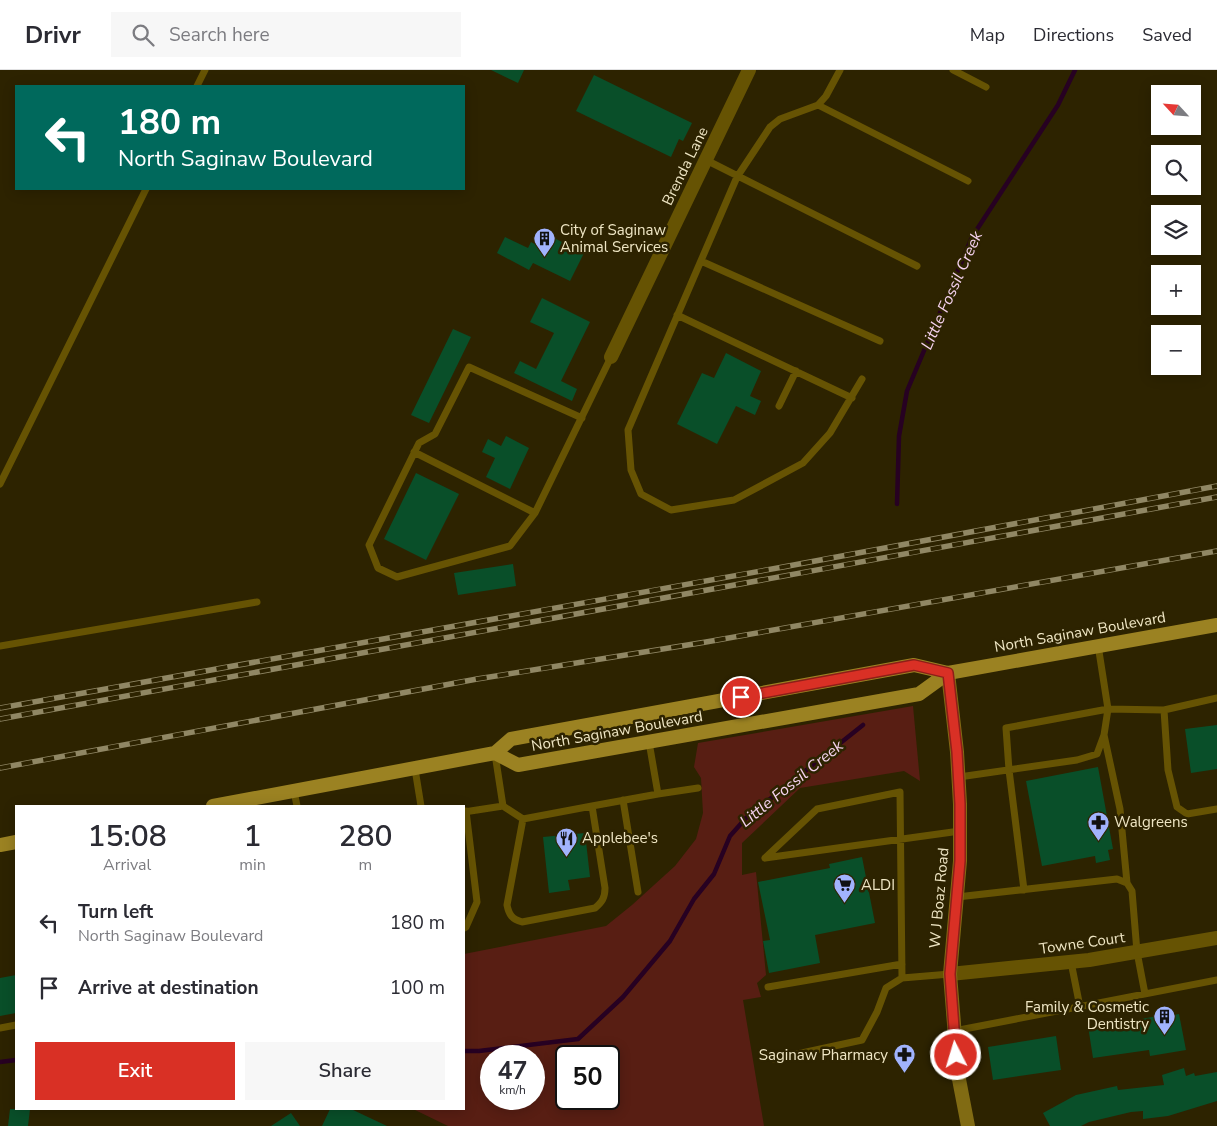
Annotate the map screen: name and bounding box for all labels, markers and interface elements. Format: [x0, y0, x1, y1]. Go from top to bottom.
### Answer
search box [111, 12, 461, 57]
text: Drivr [25, 19, 81, 51]
icon: search [129, 21, 157, 49]
text: Search here [169, 22, 270, 48]
text: Map [970, 23, 1005, 47]
text: Directions [1033, 23, 1114, 47]
text: Saved [1142, 23, 1192, 47]
north arrow [1151, 85, 1201, 135]
map controls [1151, 85, 1201, 375]
text: 180 m [118, 99, 221, 146]
icon: left [35, 105, 100, 170]
street label: Brenda Lane [657, 123, 713, 209]
text: North Saginaw Boulevard [118, 144, 373, 174]
button: search [1151, 145, 1201, 195]
button: layers [1151, 205, 1201, 255]
place label: City of Saginaw Animal Services [560, 220, 668, 257]
building icon: City of Saginaw Animal Services [532, 227, 556, 258]
water label: Little Fossil Creek [916, 227, 988, 353]
button: + [1151, 265, 1201, 315]
button: − [1151, 325, 1201, 375]
street label: North Saginaw Boulevard [993, 607, 1167, 657]
pin [720, 676, 762, 718]
icon: arrive [727, 683, 755, 711]
street label: North Saginaw Boulevard [530, 706, 704, 756]
water label: Little Fossil Creek [735, 735, 849, 832]
pharmacy icon: Walgreens [1086, 810, 1110, 841]
place label: Walgreens [1114, 812, 1188, 832]
text: 15:08 [88, 816, 167, 857]
text: 1 [244, 816, 262, 857]
text: 280 [338, 816, 392, 857]
restaurant icon: Applebee's [554, 826, 578, 857]
place label: Applebee's [582, 828, 658, 848]
street label: W J Boaz Road [925, 847, 953, 949]
text: Arrival [103, 854, 151, 876]
text: min [239, 854, 266, 876]
text: m [359, 854, 372, 876]
supermarket icon: ALDI [833, 873, 857, 904]
place label: ALDI [861, 875, 895, 895]
text: Turn left [78, 899, 153, 925]
icon: left [35, 909, 63, 937]
text: 180 m [390, 910, 445, 936]
text: North Saginaw Boulevard [78, 925, 263, 947]
street label: Towne Court [1038, 927, 1127, 959]
icon: arrive [35, 974, 63, 1002]
text: Arrive at destination [78, 975, 259, 1001]
text: 100 m [390, 975, 445, 1001]
place label: Family & Cosmetic Dentistry [1025, 997, 1149, 1034]
building icon: Family & Cosmetic Dentistry [1153, 1004, 1177, 1035]
position arrow [929, 1028, 981, 1080]
button: Exit [35, 1042, 235, 1100]
button: Share [245, 1042, 445, 1100]
pharmacy icon: Saginaw Pharmacy [892, 1043, 916, 1074]
speed limit sign: 50 [555, 1045, 620, 1110]
place label: Saginaw Pharmacy [759, 1045, 888, 1065]
text: 47 [497, 1054, 528, 1088]
text: km/h [499, 1082, 526, 1098]

